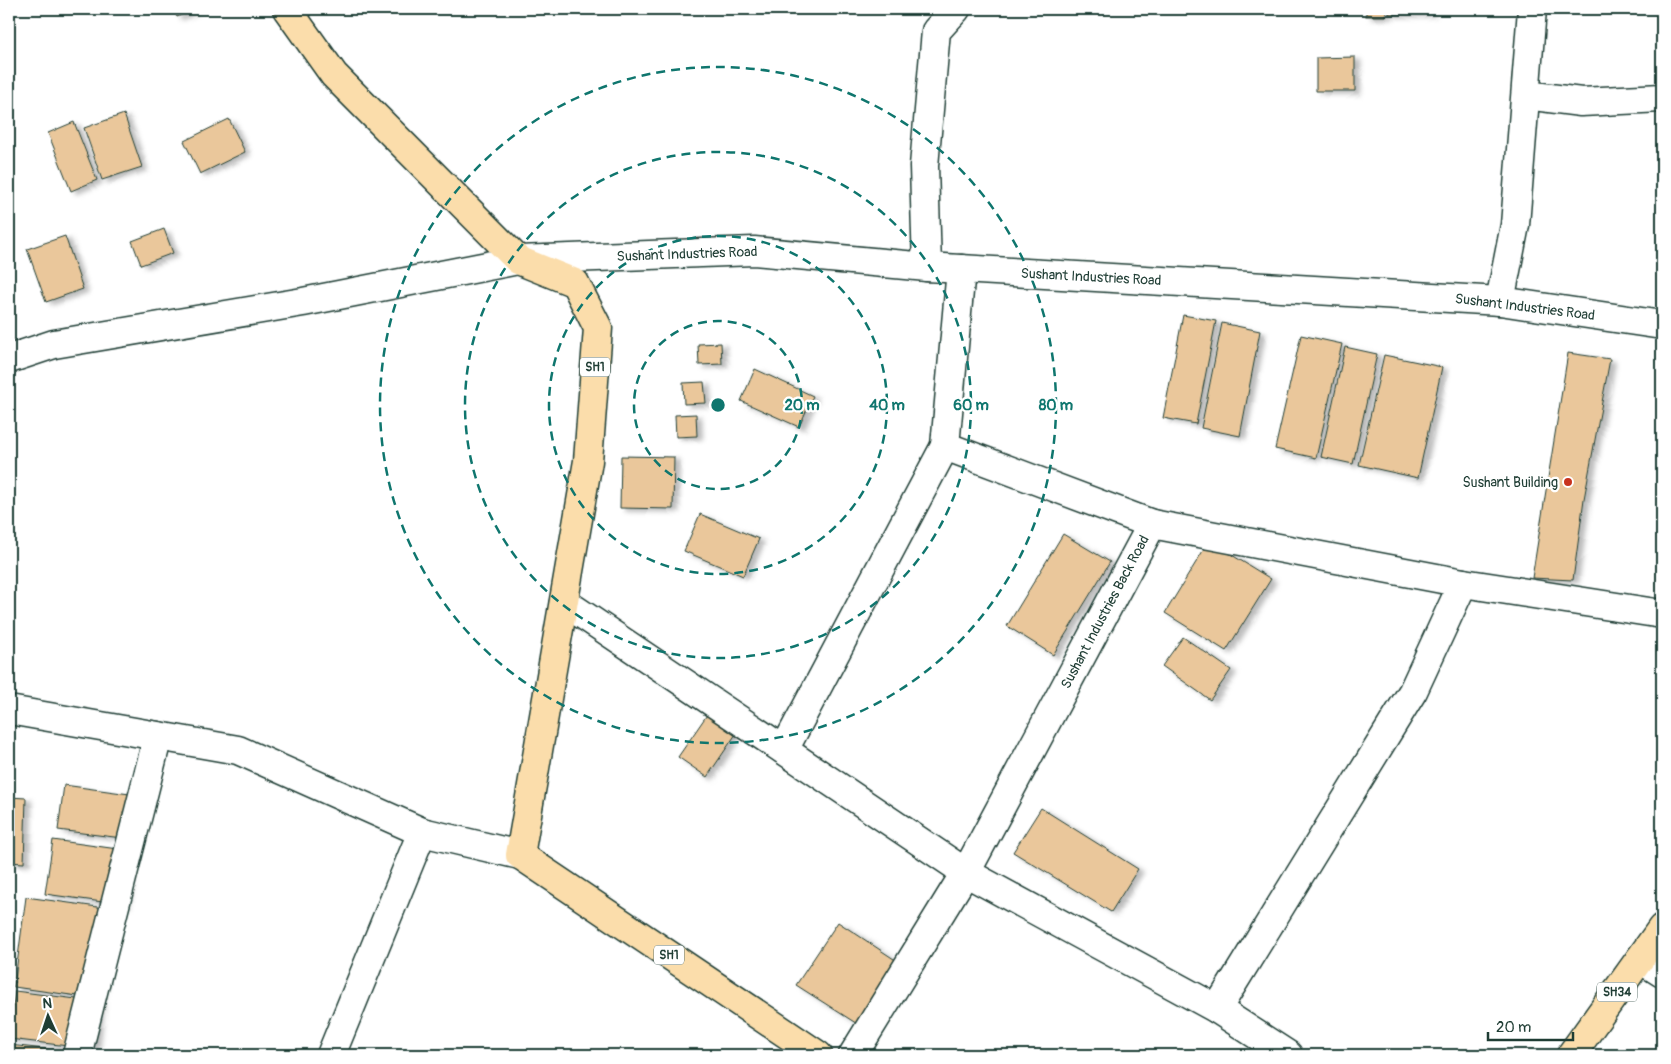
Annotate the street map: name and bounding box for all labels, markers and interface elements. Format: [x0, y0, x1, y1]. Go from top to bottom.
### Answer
street label: Sushant Industries Road [616, 243, 758, 265]
street label: Sushant Industries Road [1020, 265, 1162, 289]
street label: Sushant Industries Road [1454, 290, 1596, 324]
road number: SH1 [580, 358, 610, 377]
centre of rings [709, 396, 727, 414]
text: 20 m [784, 396, 820, 415]
text: 40 m [869, 396, 905, 415]
text: 60 m [953, 396, 989, 415]
text: 80 m [1039, 396, 1073, 415]
place label: Sushant Building [1462, 474, 1558, 491]
marker: Sushant Building [1562, 476, 1574, 488]
street label: Sushant Industries Back Road [1057, 532, 1153, 692]
road number: SH1 [654, 946, 684, 964]
road number: SH34 [1597, 982, 1637, 1002]
north arrow [22, 992, 72, 1042]
text: N [42, 995, 53, 1012]
scale bar [1488, 1009, 1574, 1041]
text: 20 m [1496, 1018, 1531, 1037]

